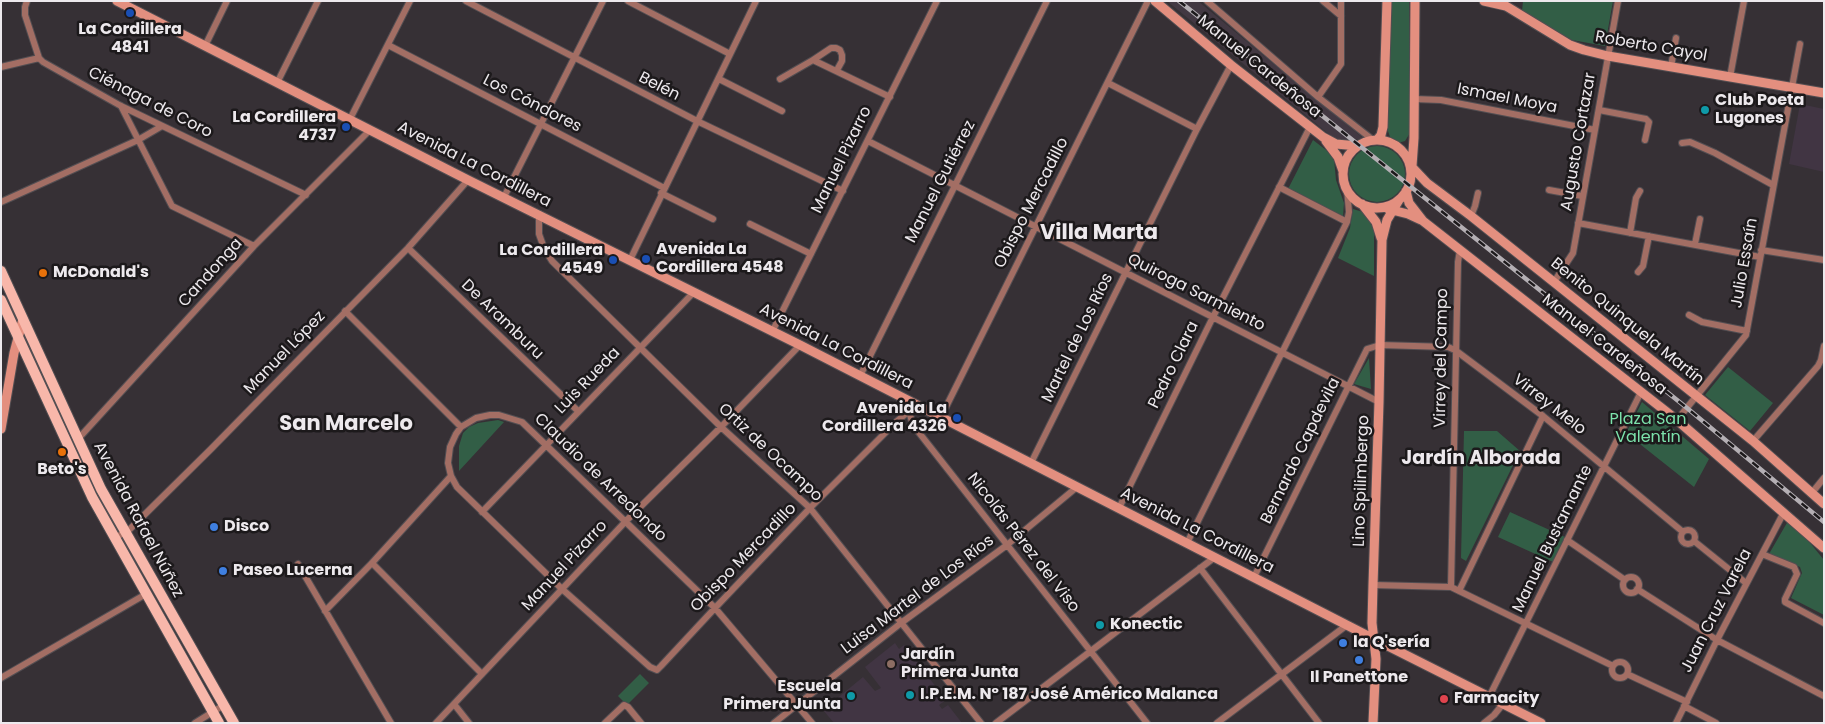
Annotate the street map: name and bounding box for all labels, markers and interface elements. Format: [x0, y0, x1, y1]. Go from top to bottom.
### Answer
marker: La Cordillera 4841 [124, 7, 136, 19]
street label: Manuel Cardeñosa [1194, 11, 1324, 123]
place label: La Cordillera 4841 [78, 20, 182, 58]
street label: Roberto Cayol [1594, 28, 1708, 66]
street label: Ciénaga de Coro [85, 63, 215, 143]
street label: Belén [635, 68, 683, 106]
street label: Los Cóndores [480, 71, 584, 137]
street label: Augusto Cortazar [1557, 71, 1601, 213]
street label: Ismael Moya [1455, 80, 1559, 118]
place label: Club Poeta Lugones [1715, 91, 1804, 129]
street label: Manuel Pizarro [808, 103, 876, 217]
marker: Club Poeta Lugones [1699, 104, 1711, 116]
place label: La Cordillera 4737 [232, 108, 336, 146]
street label: Avenida La Cordillera [394, 118, 554, 212]
street label: Manuel Gutiérrez [902, 118, 980, 246]
marker: La Cordillera 4737 [340, 121, 352, 133]
street label: Obispo Mercadillo [991, 134, 1073, 272]
street label: Julio Essaín [1728, 217, 1762, 309]
district label: Villa Marta [1040, 221, 1158, 247]
street label: Candonga [175, 234, 247, 312]
place label: Avenida La Cordillera 4548 [656, 240, 784, 278]
place label: La Cordillera 4549 [499, 241, 603, 279]
street label: Quiroga Sarmiento [1124, 250, 1268, 336]
marker: Avenida La Cordillera 4548 [640, 253, 652, 265]
marker: La Cordillera 4549 [607, 254, 619, 266]
street label: Benito Quinquela Martín [1546, 254, 1708, 390]
place label: McDonald's [53, 263, 149, 283]
marker: McDonald's [37, 267, 49, 279]
street label: Martel de Los Ríos [1038, 270, 1118, 406]
street label: De Aramburu [457, 276, 547, 364]
street label: Virrey del Campo [1431, 288, 1453, 428]
street label: Manuel Cardeñosa [1538, 290, 1670, 400]
street label: Avenida La Cordillera [756, 300, 916, 394]
street label: Manuel López [240, 307, 330, 399]
street label: Pedro Clara [1145, 318, 1203, 412]
street label: Luis Rueda [551, 344, 625, 418]
street label: Virrey Melo [1509, 370, 1589, 440]
street label: Bernardo Capdevila [1257, 375, 1345, 527]
place label: Avenida La Cordillera 4326 [822, 399, 947, 437]
street label: Ortiz de Ocampo [714, 400, 826, 506]
street label: Claudio de Arredondo [530, 410, 670, 546]
park label: Plaza San Valentín [1610, 410, 1686, 448]
district label: San Marcelo [279, 412, 413, 438]
marker: Avenida La Cordillera 4326 [951, 412, 963, 424]
street label: Lino Spilimbergo [1350, 415, 1374, 547]
street label: Avenida Rafael Núñez [89, 439, 187, 601]
marker: Beto's [56, 446, 68, 458]
district label: Jardín Alborada [1401, 448, 1561, 470]
place label: Beto's [37, 460, 87, 480]
street label: Manuel Bustamante [1509, 462, 1597, 616]
street label: Nicolás Pérez del Viso [963, 470, 1083, 616]
street label: Avenida La Cordillera [1117, 484, 1277, 578]
street label: Obispo Mercadillo [687, 500, 801, 616]
place label: Disco [224, 517, 269, 537]
street label: Manuel Pizarro [518, 517, 612, 615]
marker: Disco [208, 521, 220, 533]
street label: Luisa Martel de Los Ríos [838, 531, 998, 659]
street label: Juan Cruz Varela [1677, 546, 1757, 676]
place label: Paseo Lucerna [233, 561, 353, 581]
marker: Paseo Lucerna [217, 565, 229, 577]
place label: Konectic [1110, 615, 1183, 635]
marker: Konectic [1094, 619, 1106, 631]
place label: la Q'sería [1353, 633, 1430, 653]
marker: la Q'sería [1337, 637, 1349, 649]
place label: Jardín Primera Junta [901, 645, 1019, 683]
marker: Il Panettone [1353, 654, 1365, 666]
marker: Jardín Primera Junta [885, 658, 897, 670]
place label: Il Panettone [1310, 668, 1408, 688]
place label: Escuela Primera Junta [723, 677, 841, 715]
place label: I.P.E.M. Nº 187 José Américo Malanca [920, 685, 1218, 705]
marker: I.P.E.M. Nº 187 José Américo Malanca [904, 689, 916, 701]
place label: Farmacity [1454, 689, 1539, 709]
marker: Escuela Primera Junta [845, 690, 857, 702]
marker: Farmacity [1438, 693, 1450, 705]

